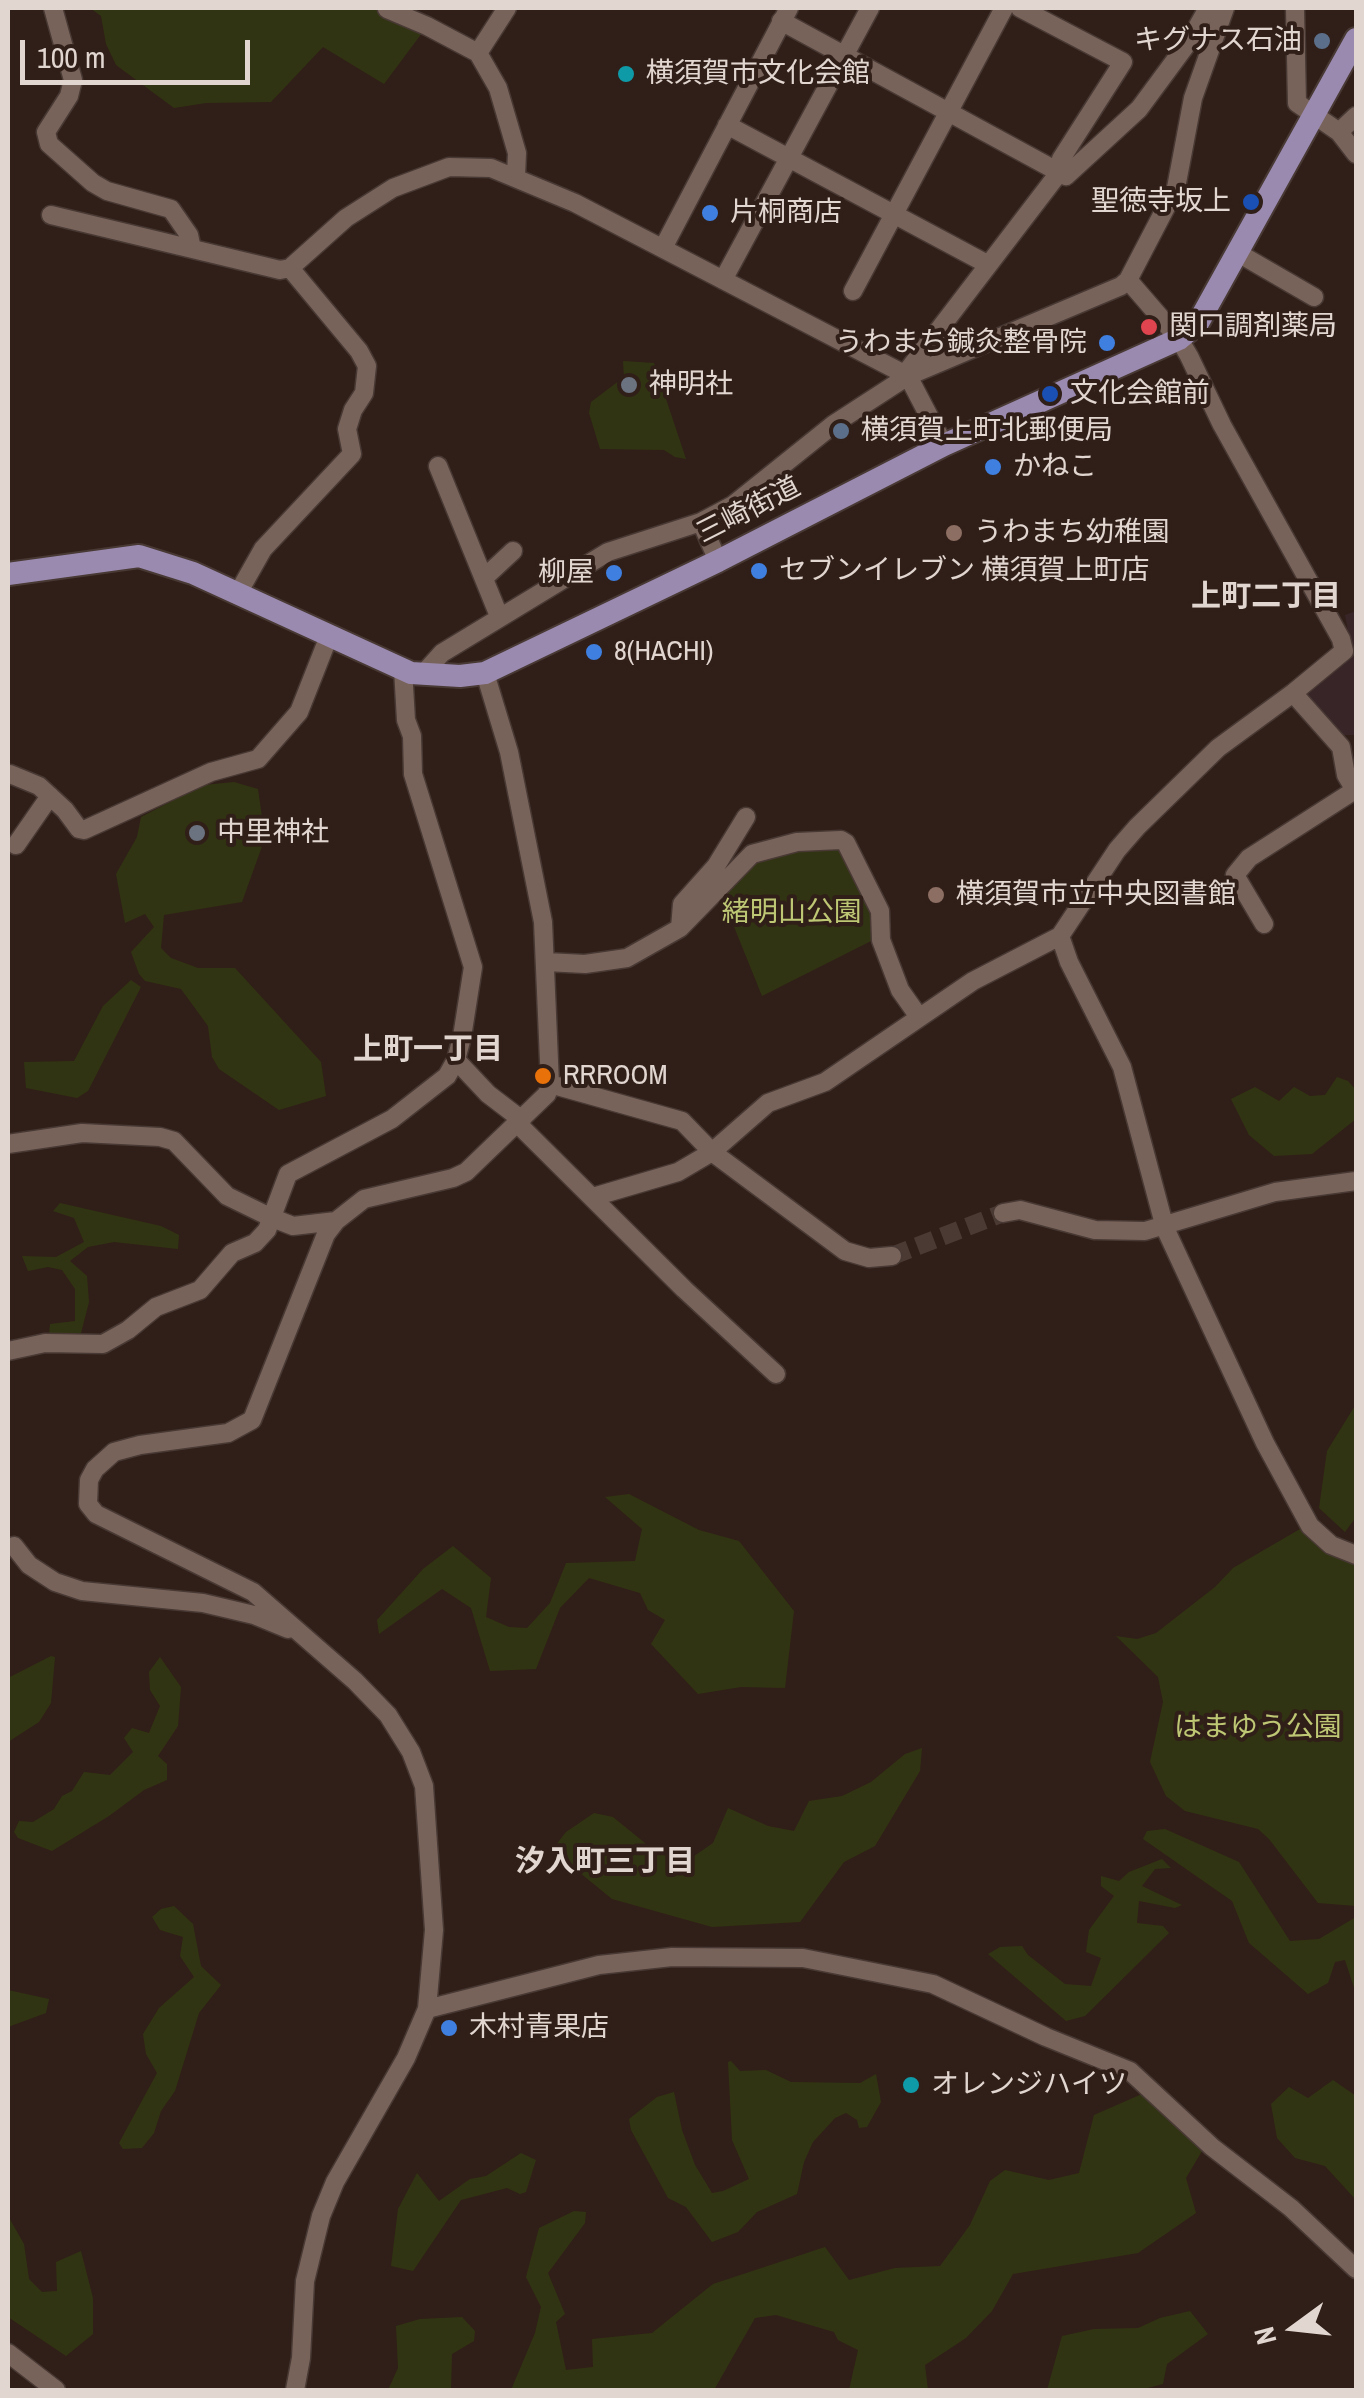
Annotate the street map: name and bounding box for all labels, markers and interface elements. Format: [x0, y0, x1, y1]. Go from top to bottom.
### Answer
scale bar [25, 20, 255, 82]
place label: キグナス石油 [1134, 24, 1302, 58]
marker: キグナス石油 [1311, 30, 1333, 52]
text: 100 m [37, 37, 105, 77]
place label: 横須賀市文化会館 [646, 57, 870, 91]
marker: 横須賀市文化会館 [615, 63, 637, 85]
place label: 聖徳寺坂上 [1091, 185, 1231, 219]
marker: 聖徳寺坂上 [1240, 191, 1262, 213]
place label: 片桐商店 [730, 196, 842, 230]
marker: 片桐商店 [699, 202, 721, 224]
place label: 関口調剤薬局 [1169, 310, 1337, 344]
marker: 関口調剤薬局 [1138, 316, 1160, 338]
place label: うわまち鍼灸整骨院 [835, 326, 1087, 360]
marker: うわまち鍼灸整骨院 [1096, 332, 1118, 354]
place label: 神明社 [649, 368, 733, 402]
marker: 神明社 [618, 374, 640, 396]
place label: 文化会館前 [1070, 377, 1210, 411]
marker: 文化会館前 [1039, 383, 1061, 405]
place label: 横須賀上町北郵便局 [861, 414, 1113, 448]
marker: 横須賀上町北郵便局 [830, 420, 852, 442]
place label: かねこ [1013, 450, 1097, 484]
marker: かねこ [982, 456, 1004, 478]
street label: 三崎街道 [691, 471, 807, 551]
place label: うわまち幼稚園 [974, 516, 1170, 550]
marker: うわまち幼稚園 [943, 522, 965, 544]
place label: セブンイレブン 横須賀上町店 [779, 554, 1149, 588]
place label: 柳屋 [538, 556, 594, 590]
marker: セブンイレブン 横須賀上町店 [748, 560, 770, 582]
marker: 柳屋 [603, 562, 625, 584]
district label: 上町二丁目 [1191, 580, 1341, 616]
place label: 8(HACHI) [614, 635, 713, 669]
marker: 8(HACHI) [583, 641, 605, 663]
place label: 中里神社 [217, 816, 329, 850]
marker: 中里神社 [186, 822, 208, 844]
place label: 横須賀市立中央図書館 [956, 878, 1236, 912]
marker: 横須賀市立中央図書館 [925, 884, 947, 906]
park label: 緒明山公園 [722, 896, 862, 930]
district label: 上町一丁目 [353, 1033, 503, 1069]
place label: RRROOM [563, 1059, 668, 1093]
marker: RRROOM [532, 1065, 554, 1087]
park label: はまゆう公園 [1174, 1711, 1342, 1745]
district label: 汐入町三丁目 [515, 1845, 695, 1881]
place label: 木村青果店 [469, 2011, 609, 2045]
marker: 木村青果店 [438, 2017, 460, 2039]
place label: オレンジハイツ [931, 2068, 1127, 2102]
marker: オレンジハイツ [900, 2074, 922, 2096]
north arrow [1244, 2278, 1344, 2378]
text: N [1245, 2323, 1286, 2349]

